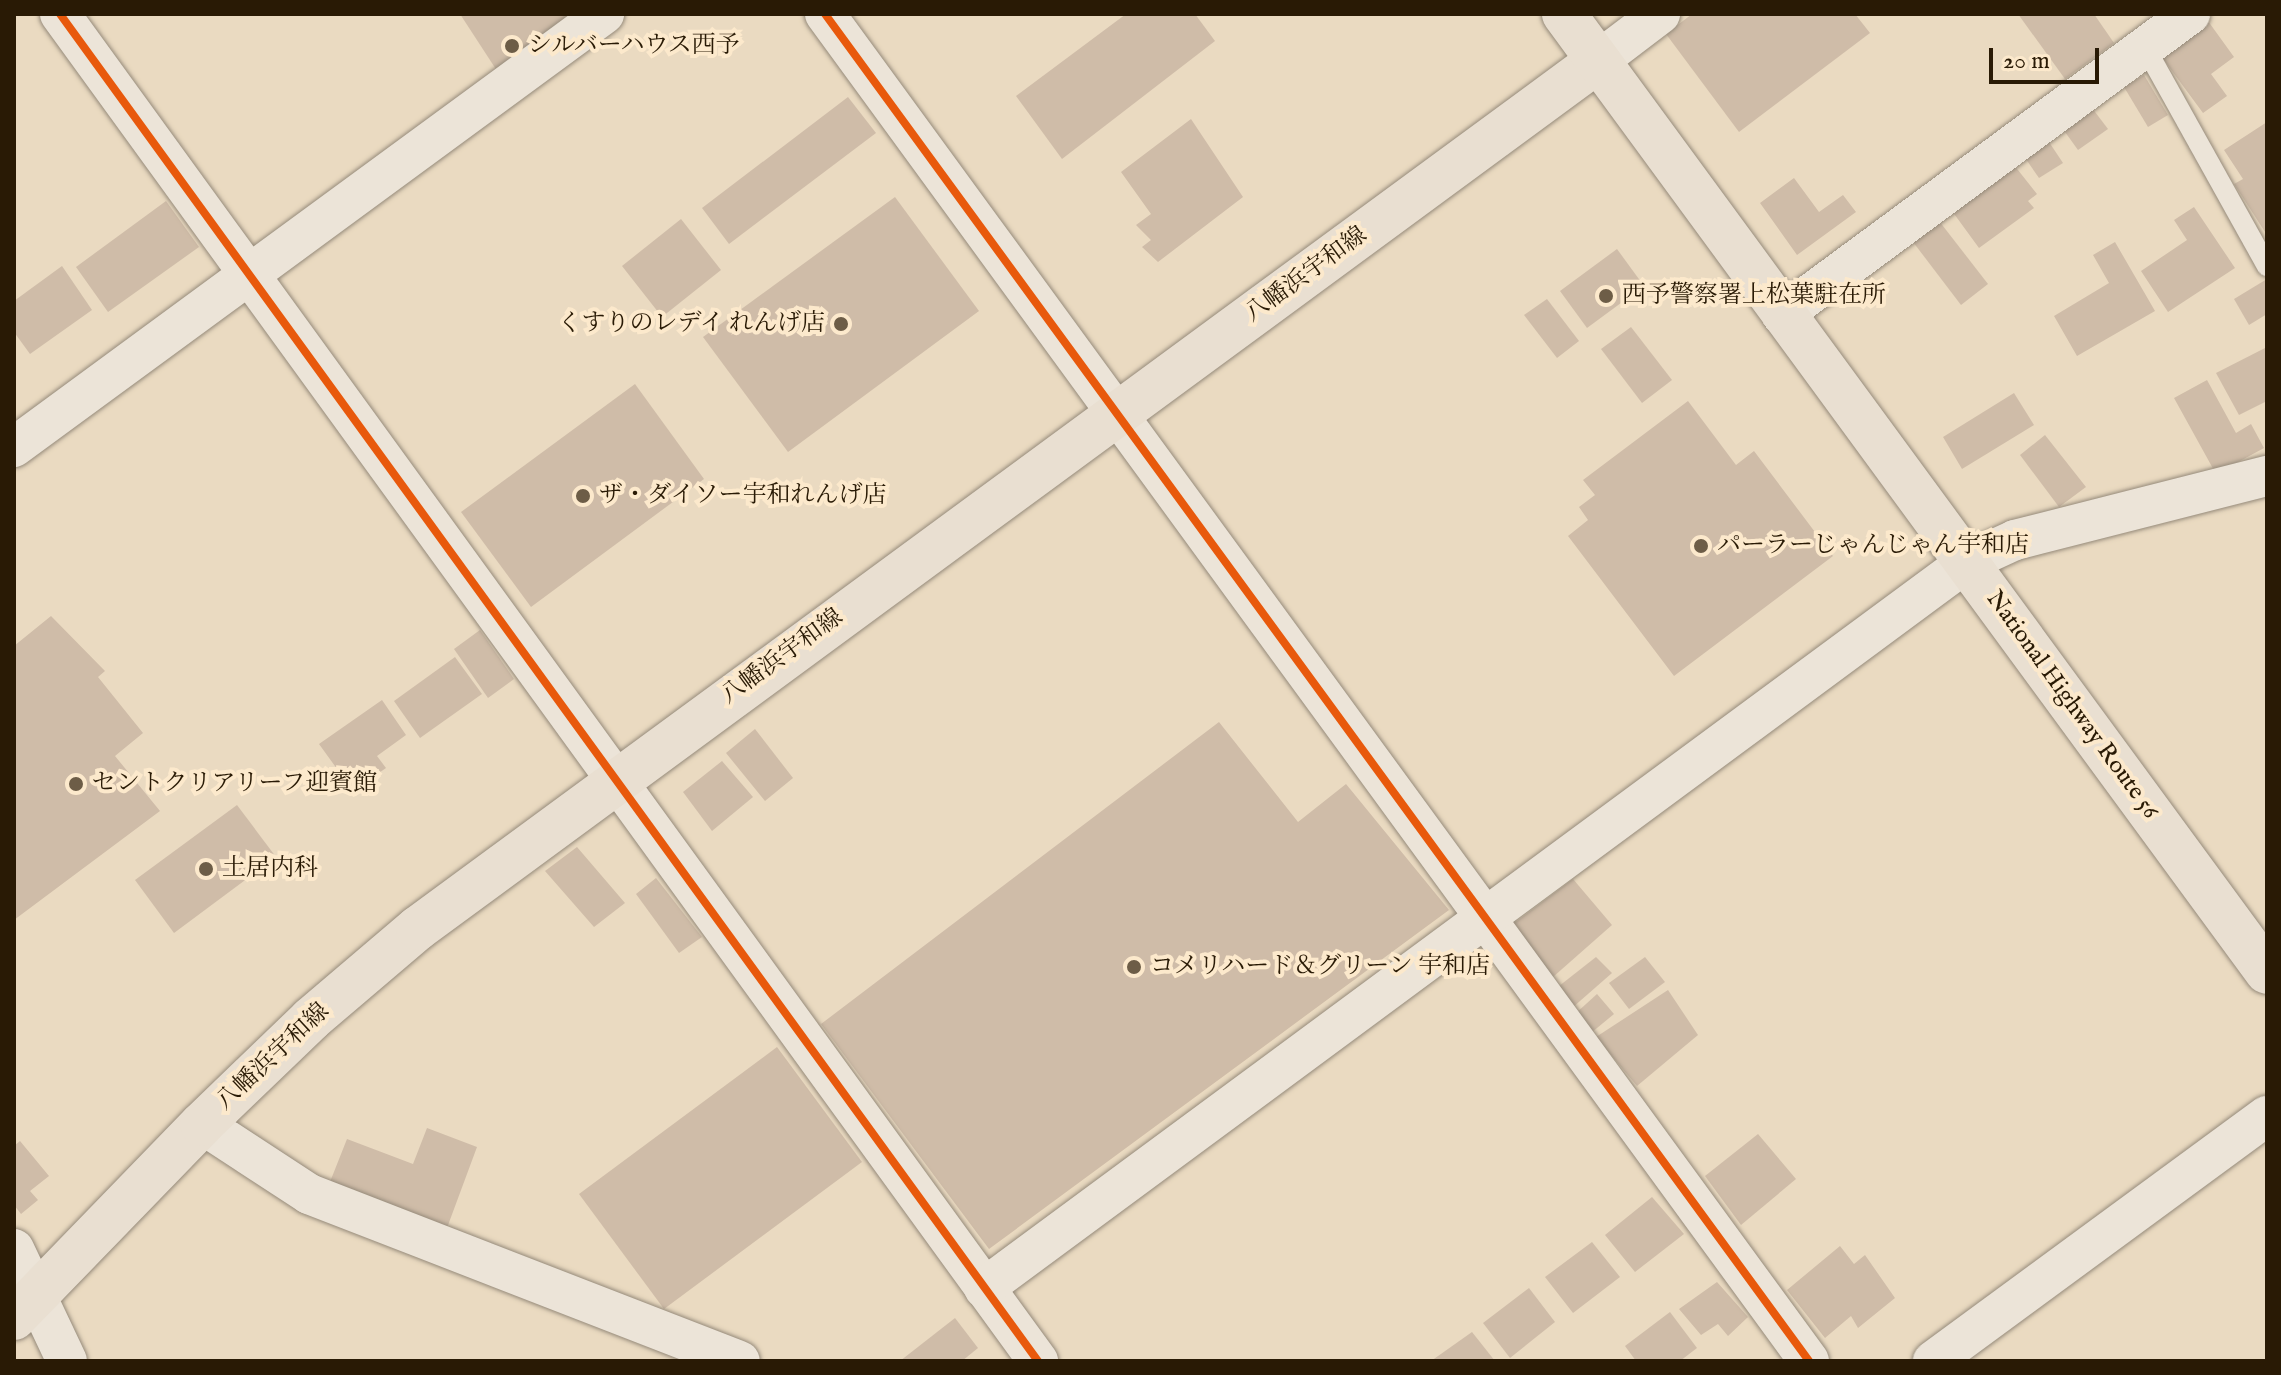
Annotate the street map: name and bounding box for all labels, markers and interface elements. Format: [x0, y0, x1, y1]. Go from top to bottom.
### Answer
place label: シルバーハウス西予 [528, 32, 744, 60]
scale bar [1993, 32, 2103, 82]
marker: シルバーハウス西予 [503, 37, 521, 55]
text: 20 m [2003, 46, 2050, 77]
street label: 八幡浜宇和線 [1239, 221, 1373, 329]
place label: 西予警察署上松葉駐在所 [1622, 282, 1886, 310]
marker: 西予警察署上松葉駐在所 [1597, 287, 1615, 305]
place label: くすりのレデイ れんげ店 [556, 310, 825, 338]
marker: くすりのレデイ れんげ店 [832, 315, 850, 333]
place label: ザ・ダイソー宇和れんげ店 [599, 482, 887, 510]
marker: ザ・ダイソー宇和れんげ店 [574, 487, 592, 505]
place label: パーラーじゃんじゃん宇和店 [1717, 532, 2029, 560]
marker: パーラーじゃんじゃん宇和店 [1692, 537, 1710, 555]
street label: National Highway Route 56 [1980, 585, 2164, 825]
street label: 八幡浜宇和線 [715, 603, 849, 711]
place label: セントクリアリーフ迎賓館 [92, 770, 380, 798]
marker: セントクリアリーフ迎賓館 [67, 775, 85, 793]
place label: 土居内科 [222, 855, 318, 883]
marker: 土居内科 [197, 860, 215, 878]
place label: コメリハード＆グリーン 宇和店 [1150, 953, 1491, 981]
marker: コメリハード＆グリーン 宇和店 [1125, 958, 1143, 976]
street label: 八幡浜宇和線 [211, 997, 335, 1117]

